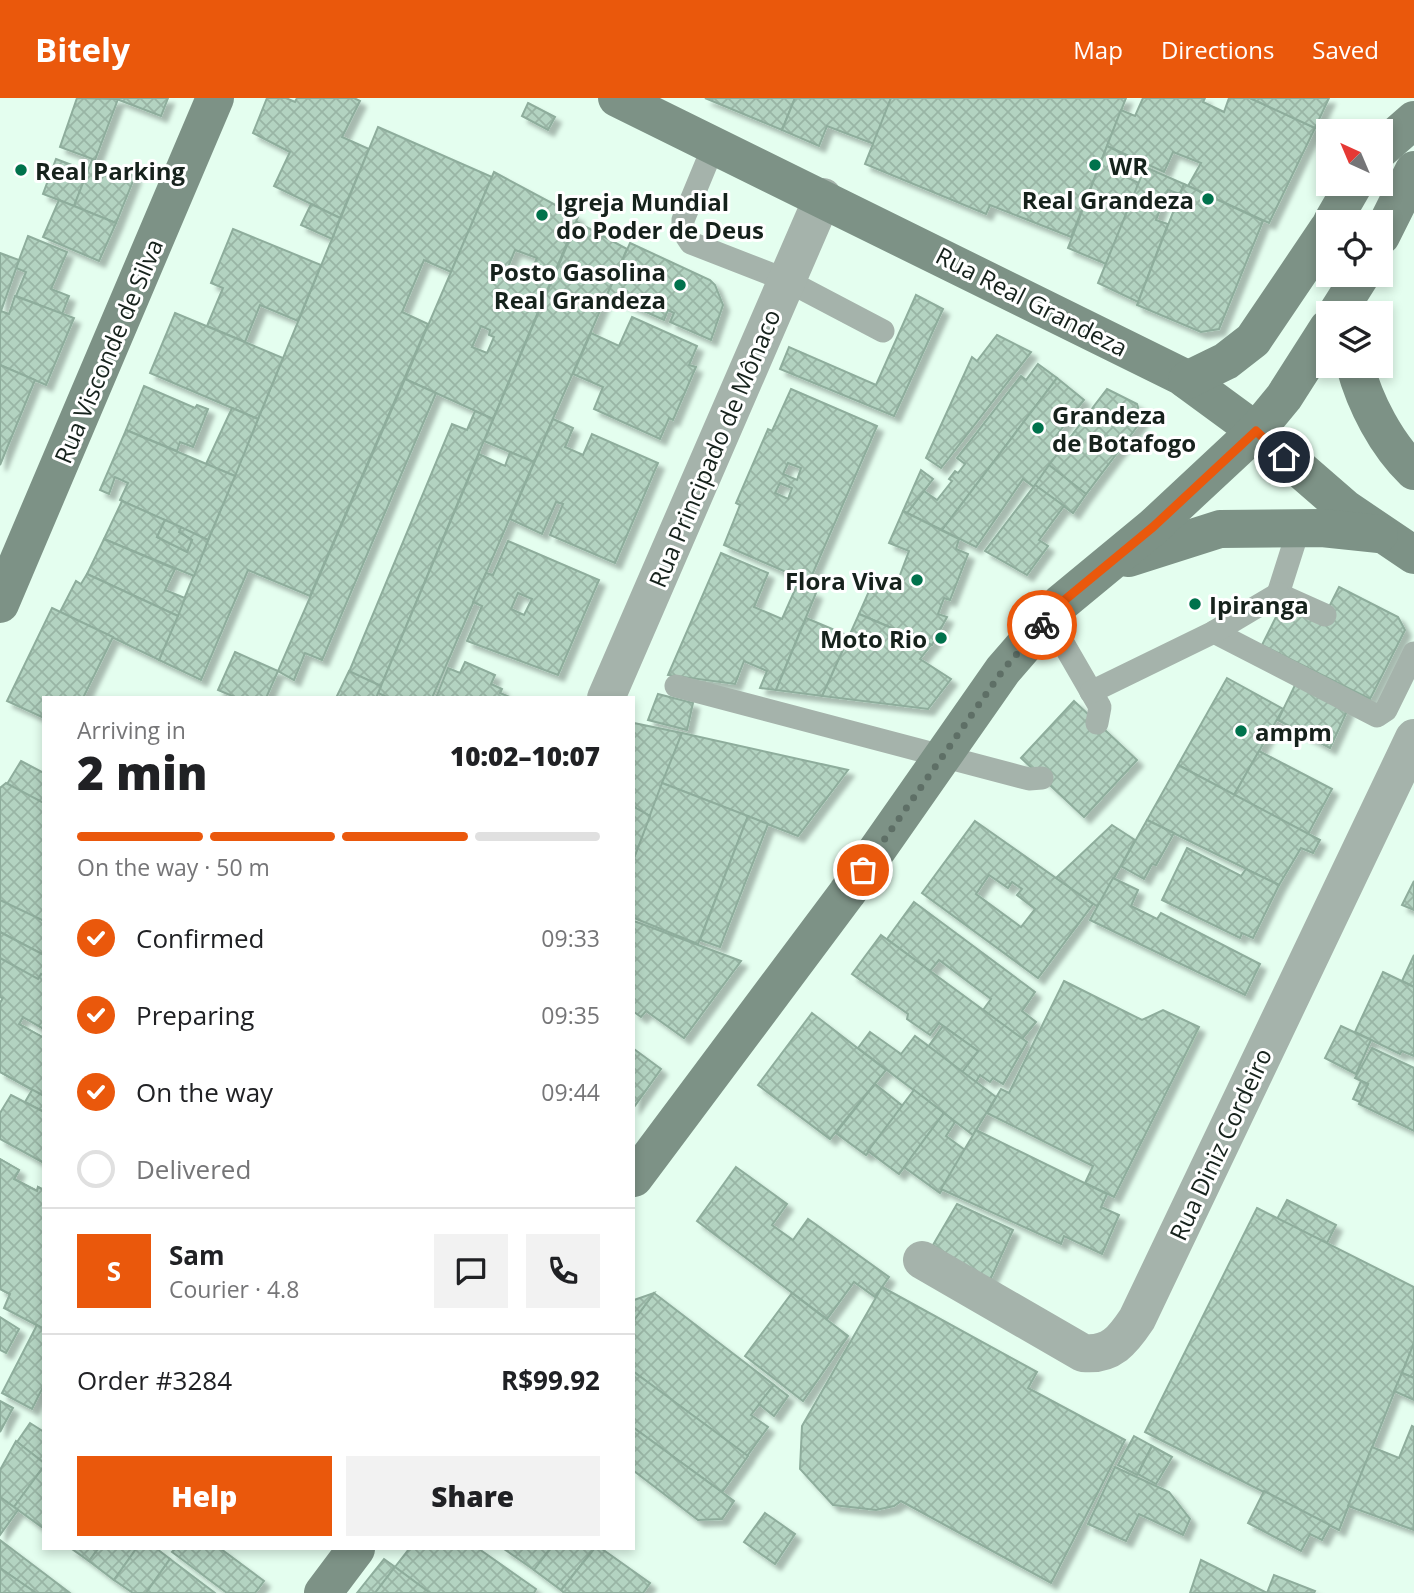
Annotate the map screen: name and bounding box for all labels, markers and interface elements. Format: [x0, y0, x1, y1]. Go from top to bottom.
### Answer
text: Bitely [35, 27, 130, 72]
text: Map [1073, 33, 1123, 66]
text: Directions [1161, 33, 1274, 66]
text: Saved [1312, 33, 1379, 66]
north arrow [1316, 119, 1393, 196]
map controls [1316, 119, 1393, 378]
place label: WR [1109, 149, 1148, 182]
place label: Real Parking [35, 154, 186, 187]
marker: WR [1087, 157, 1103, 173]
marker: Real Parking [13, 162, 29, 178]
place label: Real Grandeza [1022, 183, 1194, 216]
place label: Igreja Mundial do Poder de Deus [556, 185, 764, 246]
marker: Real Grandeza [1200, 191, 1216, 207]
marker: Igreja Mundial do Poder de Deus [534, 207, 550, 223]
button: locate [1316, 210, 1393, 287]
street label: Rua Visconde de Silva [46, 234, 170, 468]
street label: Rua Real Grandeza [930, 238, 1134, 364]
place label: Posto Gasolina Real Grandeza [489, 255, 666, 316]
marker: Posto Gasolina Real Grandeza [672, 277, 688, 293]
button: layers [1316, 301, 1393, 378]
street label: Rua Principado de Mônaco [640, 304, 788, 592]
place label: Grandeza de Botafogo [1052, 398, 1196, 459]
marker: Grandeza de Botafogo [1030, 420, 1046, 436]
pin [1254, 427, 1314, 487]
icon: home [1265, 438, 1303, 476]
place label: Flora Viva [785, 564, 903, 597]
marker: Flora Viva [909, 572, 925, 588]
place label: Ipiranga [1209, 588, 1309, 621]
courier [1007, 590, 1077, 660]
marker: Ipiranga [1187, 596, 1203, 612]
icon: bike [1023, 606, 1061, 644]
place label: Moto Rio [820, 622, 927, 655]
marker: Moto Rio [933, 630, 949, 646]
text: Arriving in [77, 714, 186, 746]
place label: ampm [1255, 715, 1332, 748]
marker: ampm [1233, 723, 1249, 739]
text: 10:02–10:07 [450, 738, 600, 774]
text: 2 min [77, 741, 208, 803]
pin [833, 840, 893, 900]
text: On the way · 50 m [77, 851, 270, 883]
icon: bag [844, 851, 882, 889]
icon: check [77, 919, 115, 957]
text: Confirmed [136, 920, 264, 956]
text: 09:33 [541, 922, 600, 954]
icon: check [77, 996, 115, 1034]
text: Preparing [136, 997, 254, 1033]
text: 09:35 [541, 999, 600, 1031]
street label: Rua Diniz Cordeiro [1161, 1042, 1279, 1246]
icon: check [77, 1073, 115, 1111]
text: On the way [136, 1074, 273, 1110]
text: 09:44 [541, 1076, 600, 1108]
text: Delivered [136, 1151, 251, 1187]
button: chat [434, 1234, 508, 1308]
button: phone [526, 1234, 600, 1308]
text: Sam [169, 1237, 225, 1273]
text: S [107, 1253, 121, 1289]
text: Courier · 4.8 [169, 1273, 299, 1305]
text: Order #3284 [77, 1362, 232, 1398]
text: R$99.92 [501, 1362, 600, 1398]
button: Help [77, 1456, 332, 1536]
button: Share [346, 1456, 600, 1536]

